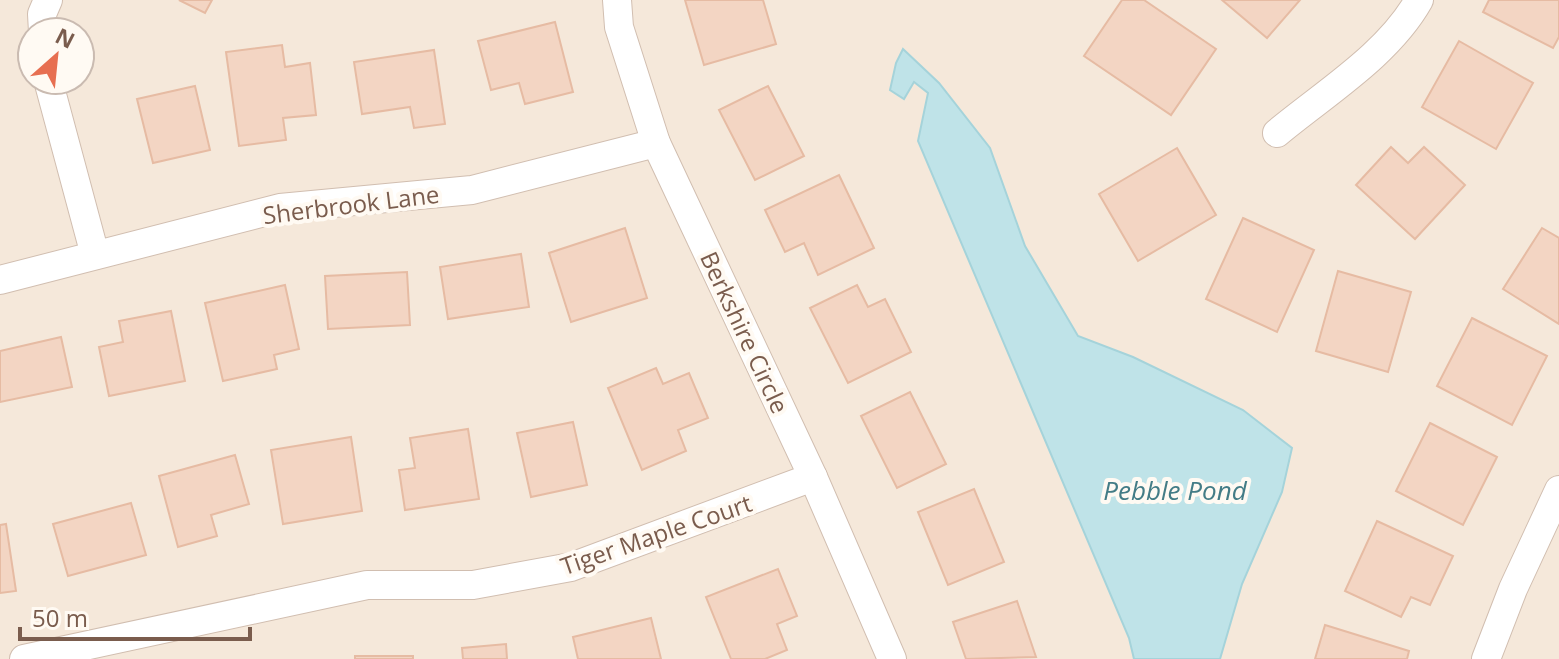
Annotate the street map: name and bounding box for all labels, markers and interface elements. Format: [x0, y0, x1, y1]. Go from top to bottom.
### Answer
north arrow [16, 16, 96, 96]
text: N [51, 20, 80, 55]
street label: Sherbrook Lane [261, 177, 441, 231]
street label: Berkshire Circle [693, 246, 797, 418]
water label: Pebble Pond [1103, 472, 1248, 508]
street label: Tiger Maple Court [556, 486, 756, 582]
scale bar [20, 591, 250, 641]
text: 50 m [32, 601, 88, 634]

